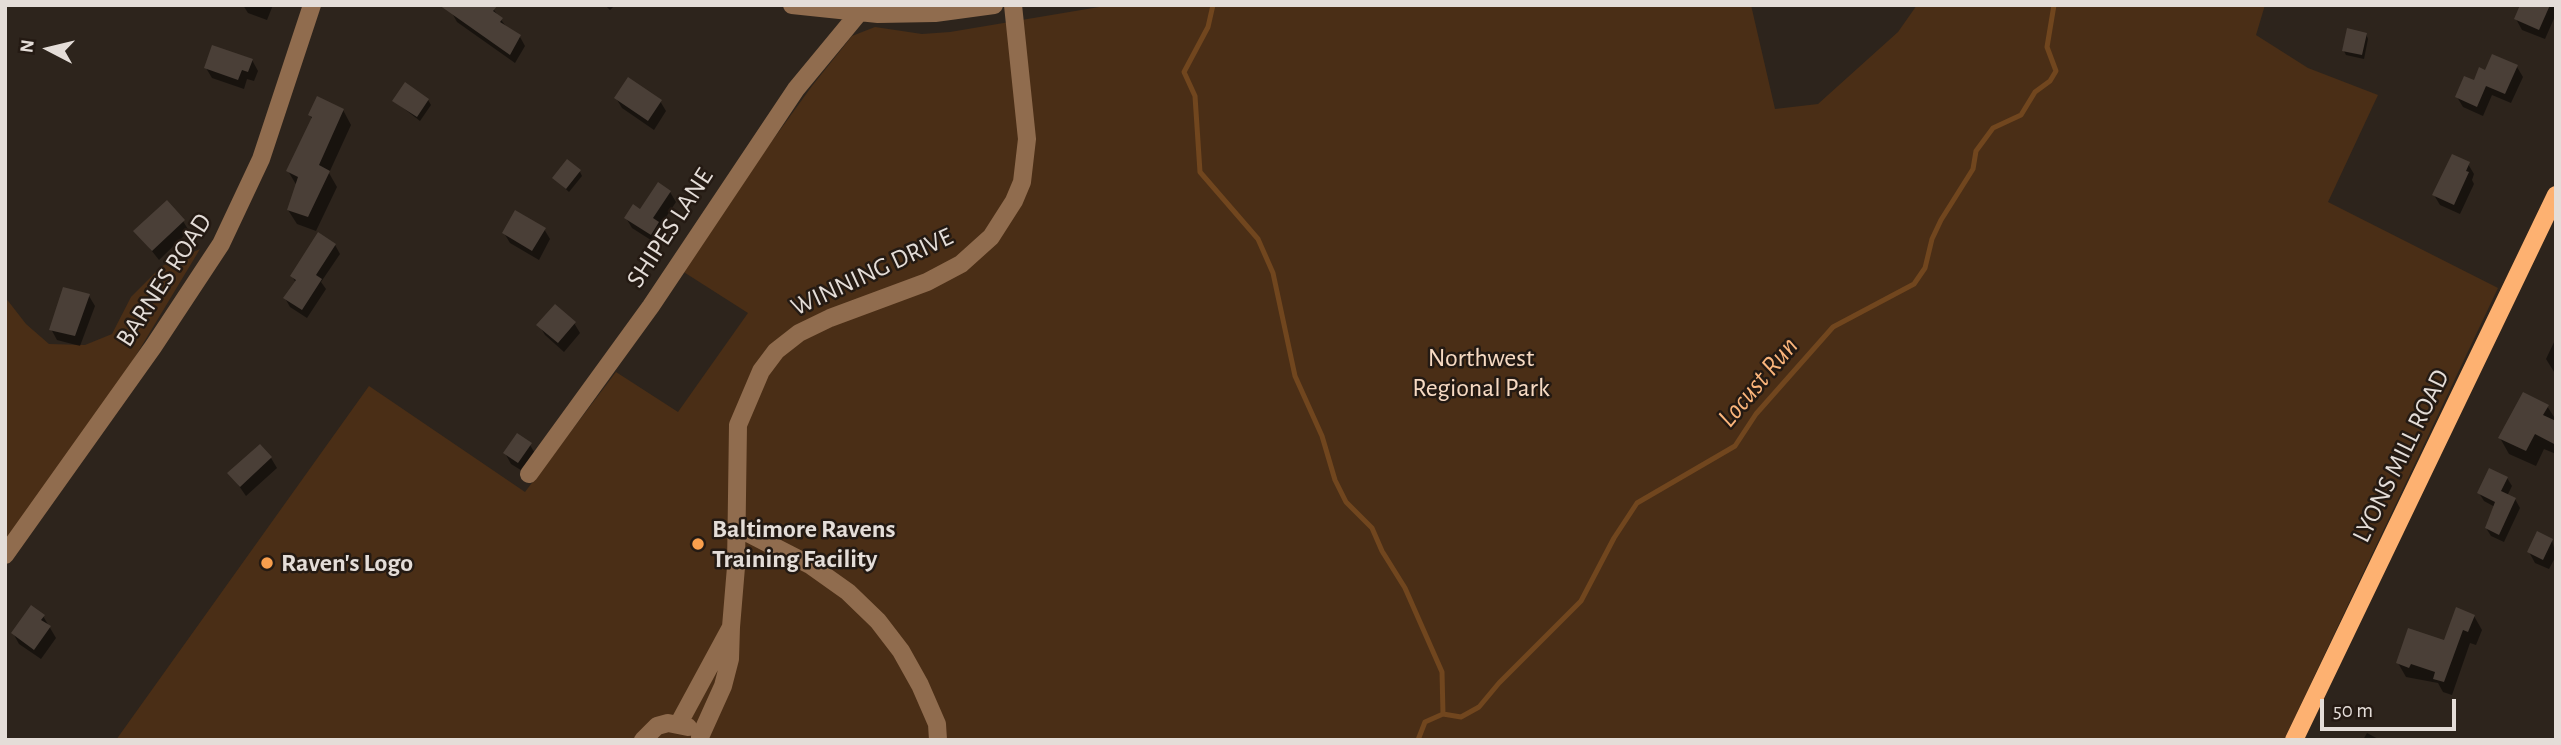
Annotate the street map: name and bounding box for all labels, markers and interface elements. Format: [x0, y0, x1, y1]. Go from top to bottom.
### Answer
north arrow [14, 14, 84, 84]
text: N [17, 39, 38, 54]
street label: SHIPES LANE [620, 163, 720, 293]
street label: BARNES ROAD [109, 208, 219, 352]
street label: WINNING DRIVE [786, 221, 958, 323]
water label: Locust Run [1711, 330, 1805, 434]
park label: Northwest Regional Park [1412, 342, 1550, 404]
street label: LYONS MILL ROAD [2346, 364, 2456, 548]
place label: Baltimore Ravens Training Facility [712, 513, 896, 574]
marker: Baltimore Ravens Training Facility [690, 536, 706, 552]
place label: Raven's Logo [281, 547, 413, 579]
marker: Raven's Logo [259, 555, 275, 571]
scale bar [2323, 686, 2460, 730]
text: 50 m [2333, 700, 2373, 721]

